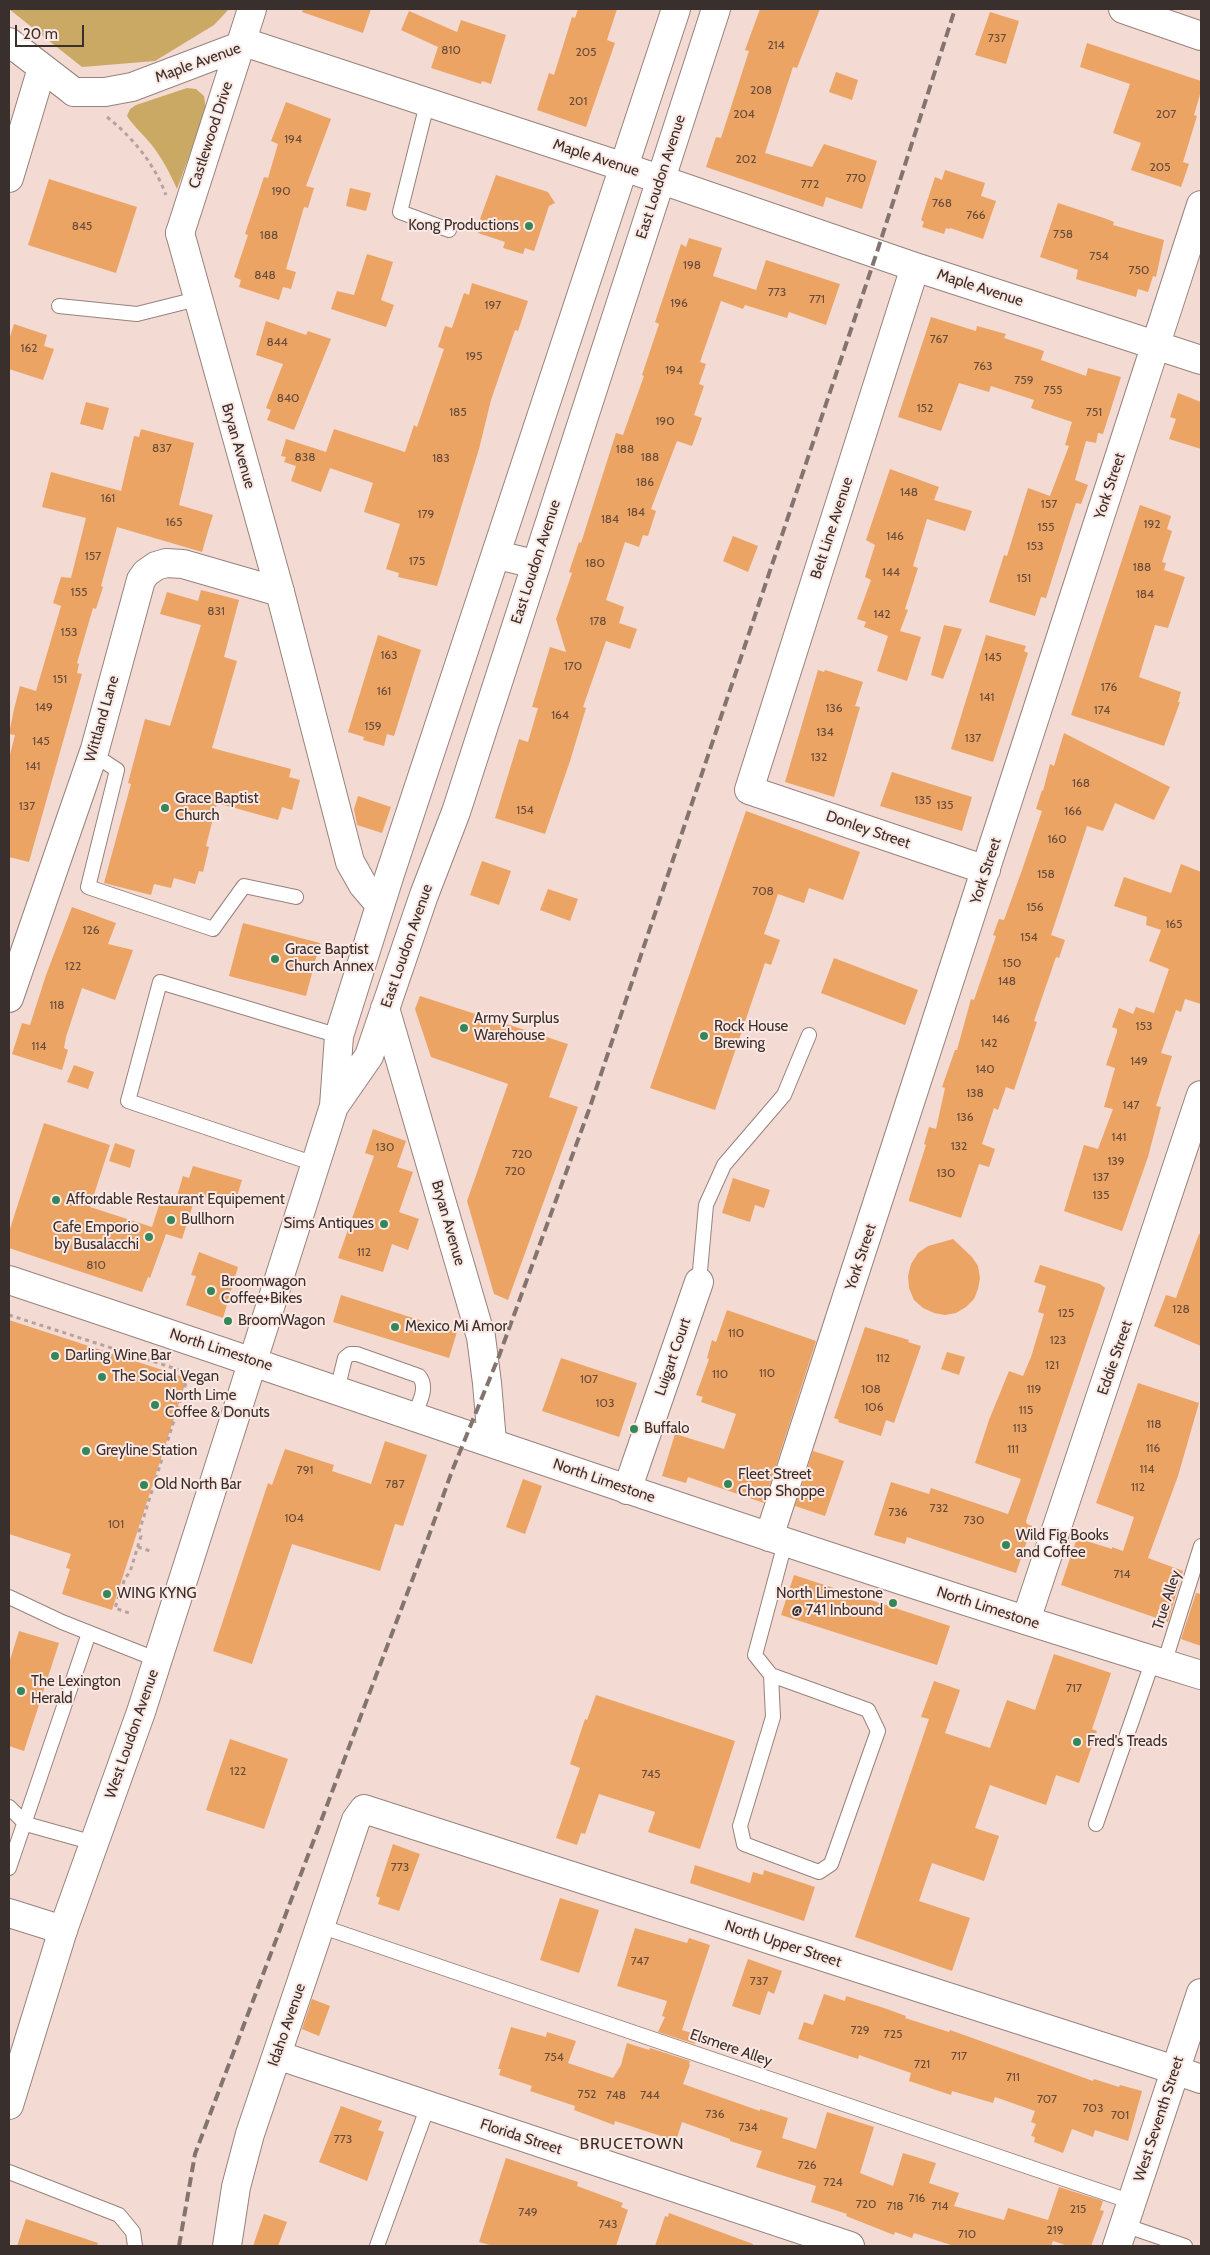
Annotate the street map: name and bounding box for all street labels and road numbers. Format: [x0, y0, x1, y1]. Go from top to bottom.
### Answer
street label: Maple Avenue [153, 39, 243, 87]
street label: Castlewood Drive [185, 79, 237, 191]
street label: East Loudon Avenue [632, 113, 690, 241]
street label: Maple Avenue [551, 136, 641, 180]
street label: Maple Avenue [935, 266, 1025, 310]
street label: Bryan Avenue [217, 401, 259, 491]
street label: York Street [1091, 450, 1129, 522]
street label: Belt Line Avenue [807, 475, 857, 581]
street label: East Loudon Avenue [507, 498, 565, 626]
street label: Wittland Lane [81, 674, 123, 764]
street label: Donley Street [823, 807, 913, 853]
street label: York Street [967, 835, 1005, 907]
street label: East Loudon Avenue [377, 882, 437, 1010]
street label: Bryan Avenue [427, 1178, 469, 1268]
street label: York Street [842, 1221, 880, 1293]
street label: Luigart Court [651, 1316, 695, 1398]
street label: Eddie Street [1094, 1318, 1136, 1398]
street label: North Limestone [167, 1325, 275, 1375]
street label: North Limestone [551, 1455, 657, 1507]
street label: True Alley [1149, 1568, 1185, 1632]
street label: North Limestone [934, 1583, 1042, 1633]
street label: West Loudon Avenue [101, 1667, 163, 1801]
street label: North Upper Street [722, 1917, 844, 1971]
street label: Idaho Avenue [264, 1981, 310, 2069]
street label: Elsmere Alley [688, 2026, 774, 2070]
street label: West Seventh Street [1130, 2054, 1188, 2184]
street label: Florida Street [478, 2115, 564, 2159]

